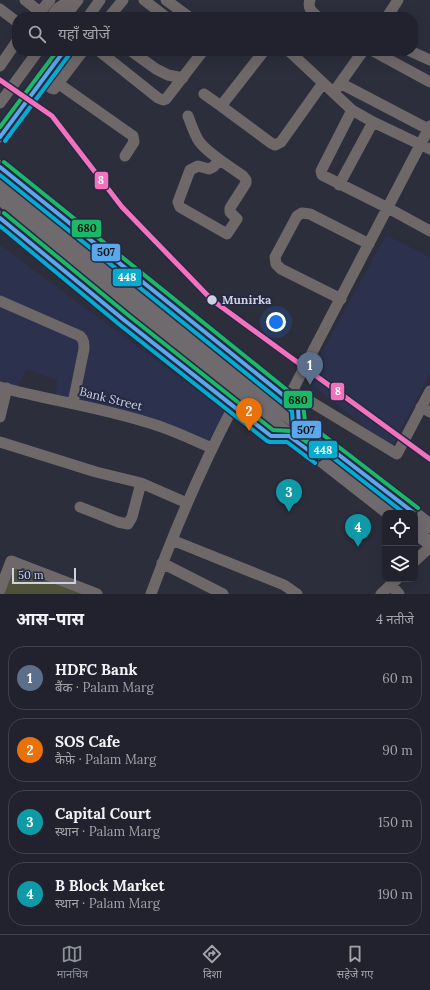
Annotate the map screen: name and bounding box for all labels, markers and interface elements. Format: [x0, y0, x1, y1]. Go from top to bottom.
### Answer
search box [12, 12, 418, 56]
icon: search [26, 23, 48, 45]
text: यहाँ खोजें [58, 24, 110, 43]
line badge: 8 [94, 171, 109, 190]
text: 8 [98, 173, 104, 187]
line badge: 680 [71, 219, 102, 238]
text: 680 [77, 221, 97, 235]
line badge: 507 [91, 243, 121, 262]
text: 507 [97, 245, 115, 259]
line badge: 448 [112, 268, 142, 287]
text: 448 [118, 270, 136, 284]
place label: Munirka [222, 292, 272, 307]
marker: Munirka [205, 293, 219, 307]
your location [266, 312, 286, 332]
pin: 1 [297, 352, 323, 385]
line badge: 8 [330, 382, 345, 401]
street label: Bank Street [78, 383, 145, 414]
text: 8 [335, 384, 341, 398]
line badge: 680 [283, 390, 313, 409]
text: 680 [288, 393, 308, 407]
pin: 2 [236, 398, 262, 431]
line badge: 507 [291, 420, 322, 439]
text: 507 [297, 423, 315, 437]
line badge: 448 [308, 440, 338, 459]
text: 448 [314, 443, 332, 457]
pin: 3 [276, 479, 302, 512]
map controls [382, 510, 418, 582]
button: locate [382, 510, 418, 546]
pin: 4 [345, 514, 371, 547]
button: layers [382, 546, 418, 582]
scale bar [12, 566, 76, 585]
text: 50 m [18, 568, 44, 582]
text: आस-पास [16, 608, 84, 630]
text: 4 नतीजे [376, 611, 414, 628]
text: HDFC Bank [55, 660, 137, 679]
text: 1 [27, 670, 33, 687]
text: 60 m [382, 670, 413, 687]
text: बैंक · Palam Marg [55, 679, 154, 696]
text: SOS Cafe [55, 732, 120, 751]
text: 2 [27, 742, 33, 759]
text: 90 m [382, 742, 413, 759]
text: कैफ़े · Palam Marg [55, 751, 156, 768]
text: Capital Court [55, 804, 151, 823]
text: 3 [26, 814, 34, 831]
text: 150 m [378, 814, 413, 831]
text: स्थान · Palam Marg [55, 823, 160, 840]
text: B Block Market [55, 876, 165, 895]
text: 4 [26, 886, 34, 903]
text: 190 m [378, 886, 413, 903]
text: स्थान · Palam Marg [55, 895, 160, 912]
tab: मानचित्र [57, 943, 88, 982]
tab: दिशा [201, 943, 223, 982]
tab: सहेजे गए [337, 943, 373, 982]

